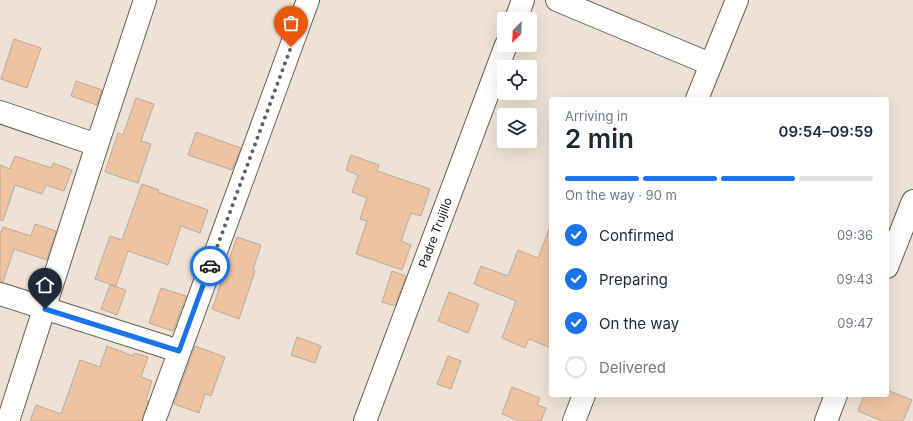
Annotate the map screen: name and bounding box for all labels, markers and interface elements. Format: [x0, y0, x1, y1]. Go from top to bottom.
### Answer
pin [274, 6, 308, 47]
icon: bag [280, 12, 302, 34]
north arrow [497, 12, 537, 52]
map controls [497, 12, 537, 148]
button: locate [497, 60, 537, 100]
button: layers [497, 108, 537, 148]
text: Arriving in [565, 108, 628, 124]
text: 09:54–09:59 [779, 122, 873, 141]
text: 2 min [565, 123, 634, 154]
text: On the way · 90 m [565, 187, 677, 203]
street label: Padre Trujillo [415, 195, 455, 270]
icon: check [565, 224, 587, 246]
text: Confirmed [599, 226, 674, 245]
text: 09:36 [837, 227, 873, 243]
courier [190, 246, 230, 286]
icon: car [199, 255, 221, 277]
pin [28, 268, 62, 309]
icon: check [565, 268, 587, 290]
text: Preparing [599, 270, 668, 289]
text: 09:43 [837, 271, 873, 287]
icon: home [34, 274, 56, 296]
icon: check [565, 312, 587, 334]
text: On the way [599, 314, 679, 333]
text: 09:47 [837, 315, 873, 331]
text: Delivered [599, 358, 666, 377]

